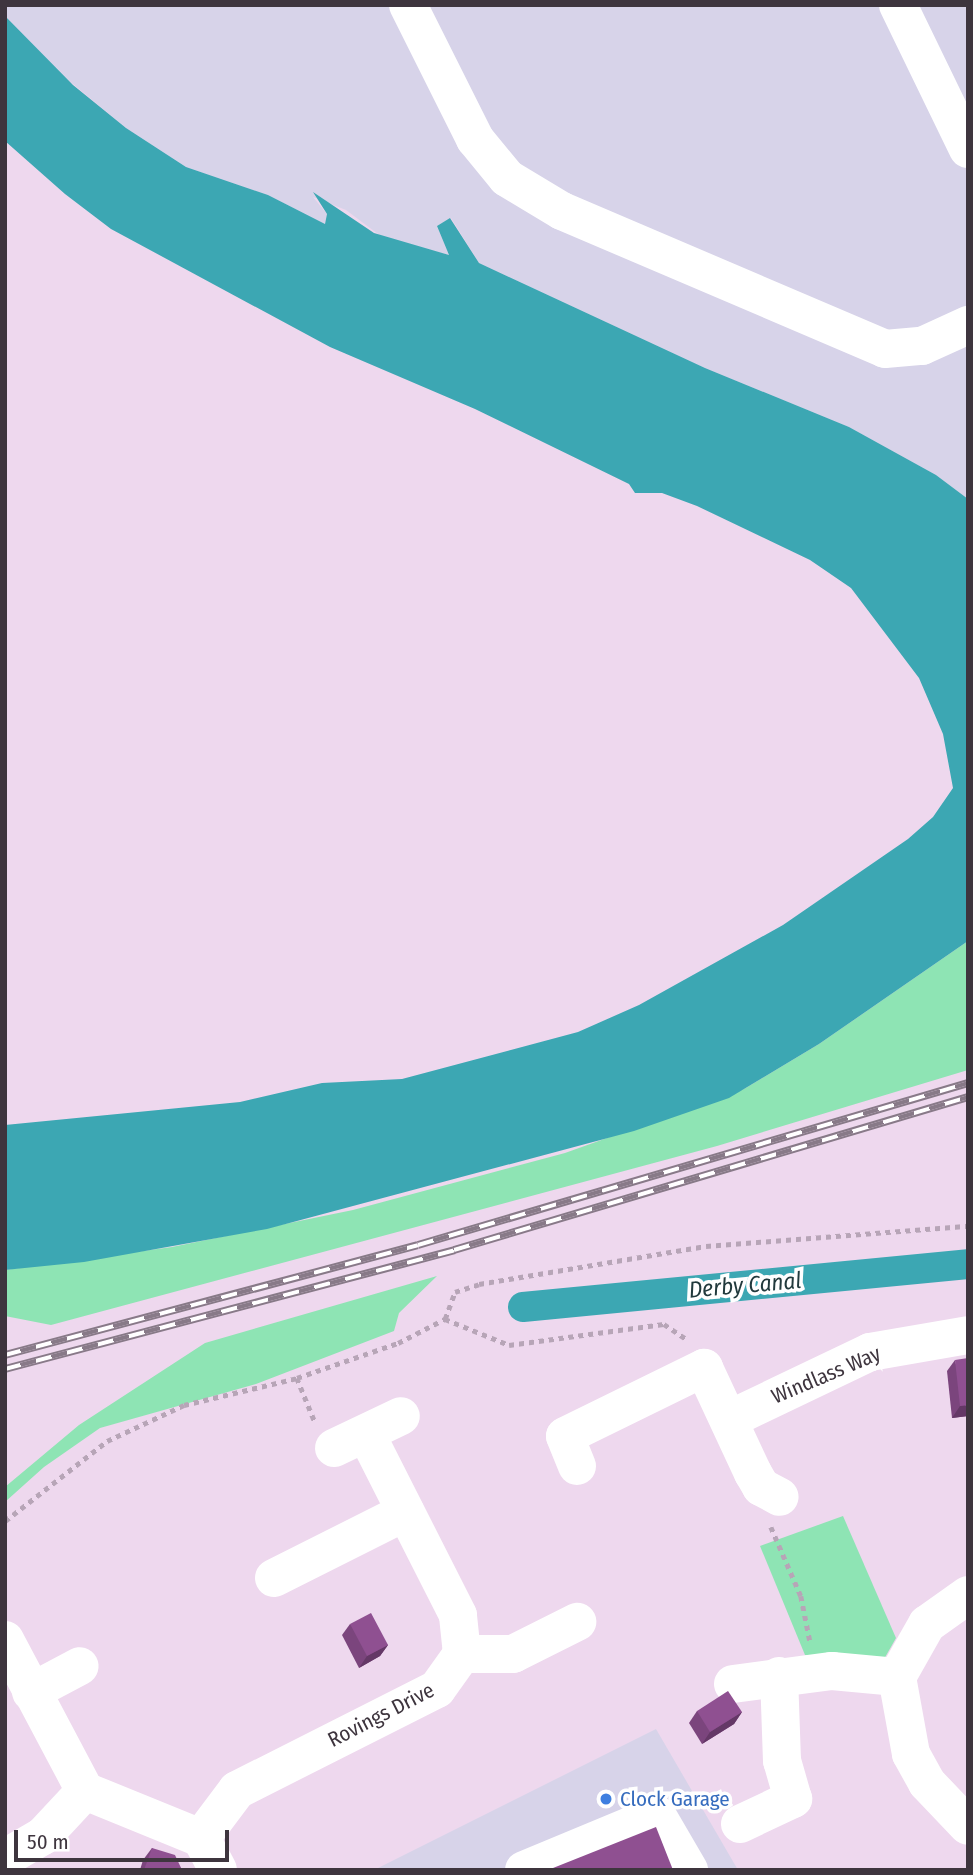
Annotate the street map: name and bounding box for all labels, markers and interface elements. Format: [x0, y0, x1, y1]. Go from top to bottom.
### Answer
water label: Derby Canal [688, 1266, 802, 1304]
street label: Windlass Way [768, 1341, 884, 1409]
street label: Rovings Drive [324, 1677, 438, 1753]
place label: Clock Garage [620, 1786, 730, 1812]
marker: Clock Garage [598, 1791, 614, 1807]
scale bar [18, 1815, 233, 1859]
text: 50 m [27, 1829, 69, 1855]

